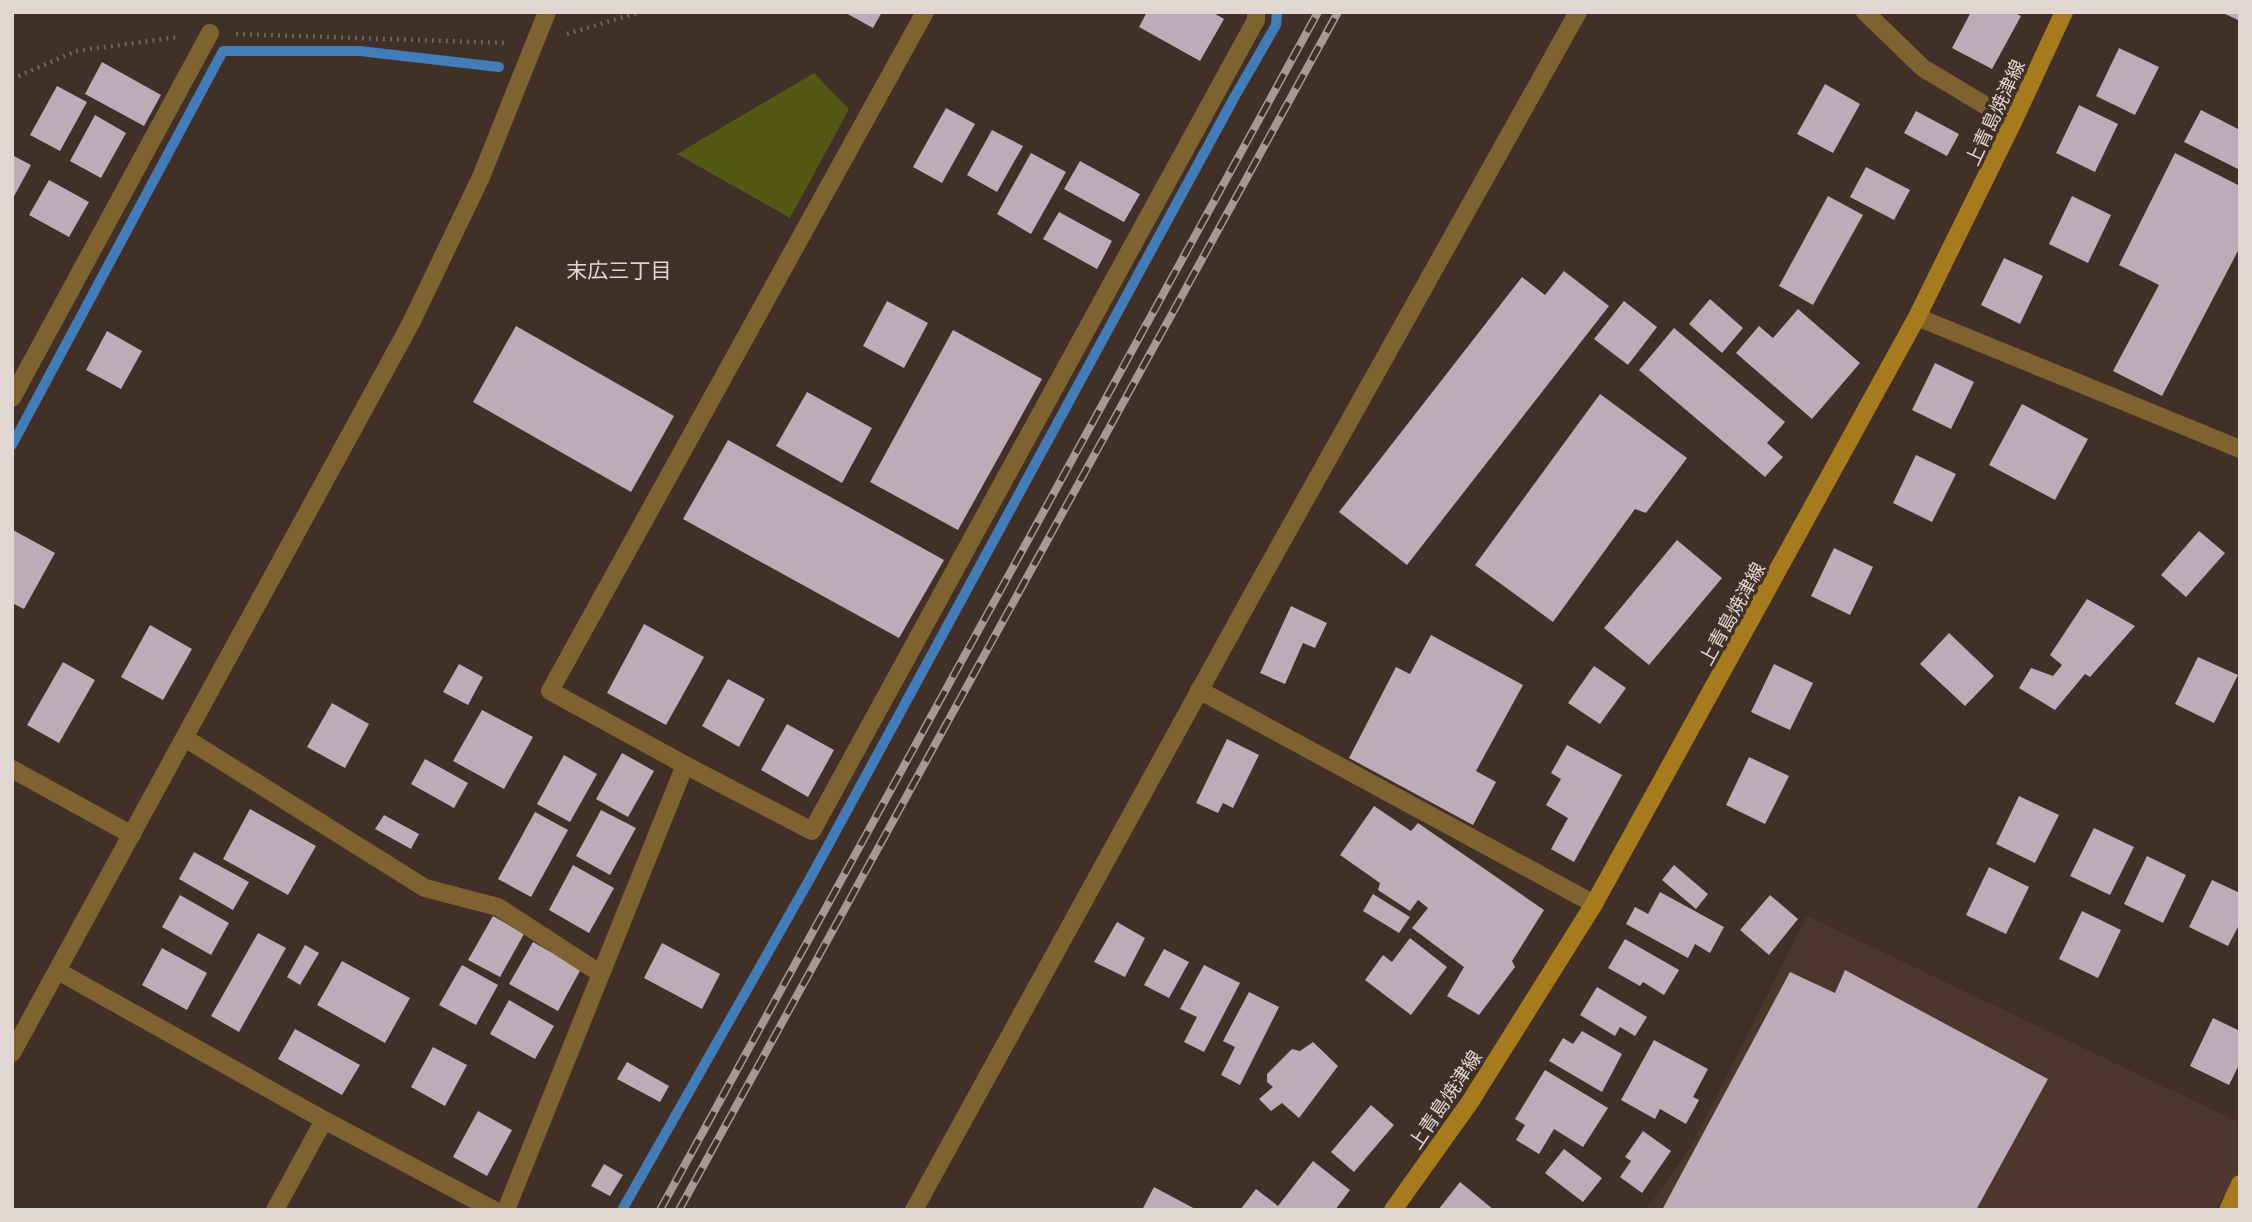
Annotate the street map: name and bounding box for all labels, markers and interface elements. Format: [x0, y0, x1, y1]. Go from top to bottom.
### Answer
street label: 上青島焼津線 [1957, 54, 2031, 170]
district label: 末広三丁目 [567, 253, 672, 284]
street label: 上青島焼津線 [1691, 556, 1771, 670]
street label: 上青島焼津線 [1401, 1044, 1487, 1154]

